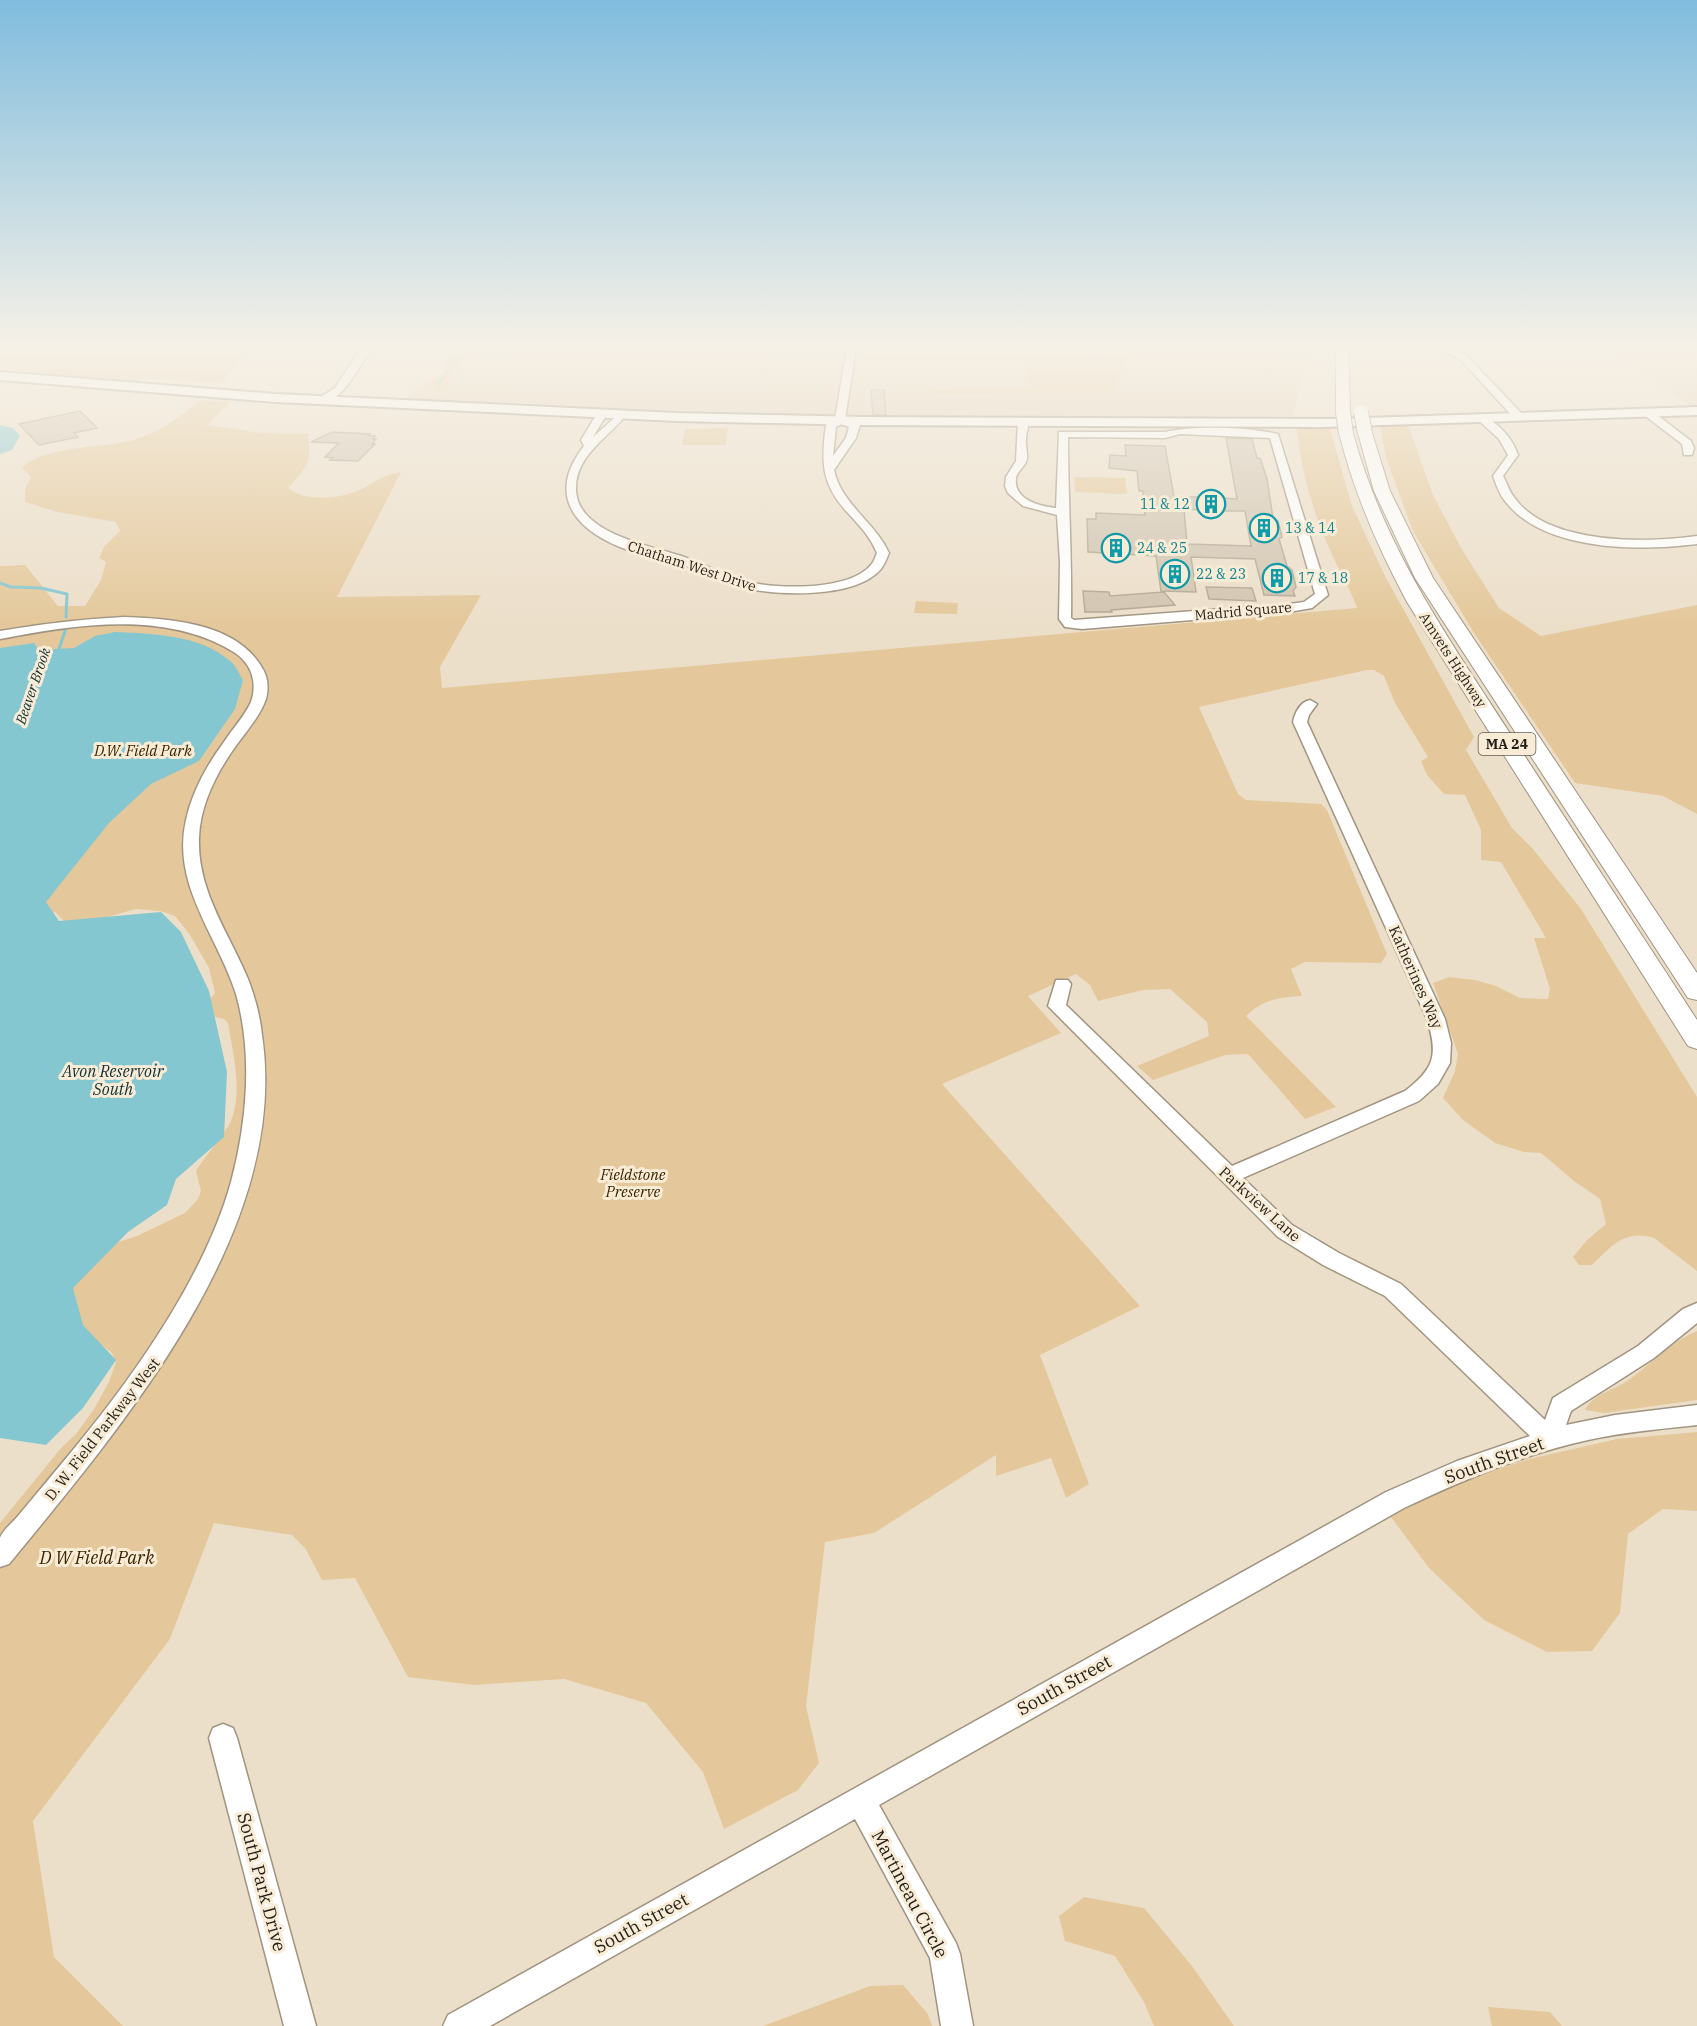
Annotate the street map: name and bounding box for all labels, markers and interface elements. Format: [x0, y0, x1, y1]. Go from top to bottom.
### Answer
building icon: 11 & 12 [1195, 488, 1227, 520]
place label: 11 & 12 [1140, 495, 1190, 513]
building icon: 13 & 14 [1248, 512, 1280, 544]
place label: 13 & 14 [1285, 519, 1335, 537]
building icon: 24 & 25 [1100, 532, 1132, 564]
street label: Chatham West Drive [626, 537, 758, 595]
place label: 24 & 25 [1137, 539, 1187, 557]
building icon: 22 & 23 [1159, 558, 1191, 590]
building icon: 17 & 18 [1261, 562, 1293, 594]
place label: 22 & 23 [1196, 565, 1246, 583]
place label: 17 & 18 [1298, 569, 1348, 587]
street label: Madrid Square [1194, 598, 1292, 624]
street label: Amvets Highway [1415, 609, 1491, 711]
water label: Beaver Brook [11, 645, 55, 728]
road number: MA 24 [1478, 733, 1536, 755]
park label: D.W. Field Park [93, 741, 192, 760]
street label: Katherines Way [1385, 923, 1447, 1031]
water label: Avon Reservoir South [61, 1061, 165, 1099]
street label: Parkview Lane [1215, 1162, 1305, 1246]
park label: Fieldstone Preserve [600, 1165, 666, 1201]
street label: D. W. Field Parkway West [40, 1354, 164, 1504]
street label: South Street [1441, 1431, 1547, 1489]
park label: D W Field Park [39, 1546, 155, 1569]
street label: South Street [1013, 1650, 1115, 1720]
street label: South Park Drive [232, 1810, 292, 1954]
street label: Martineau Circle [867, 1826, 953, 1962]
street label: South Street [590, 1888, 692, 1958]

